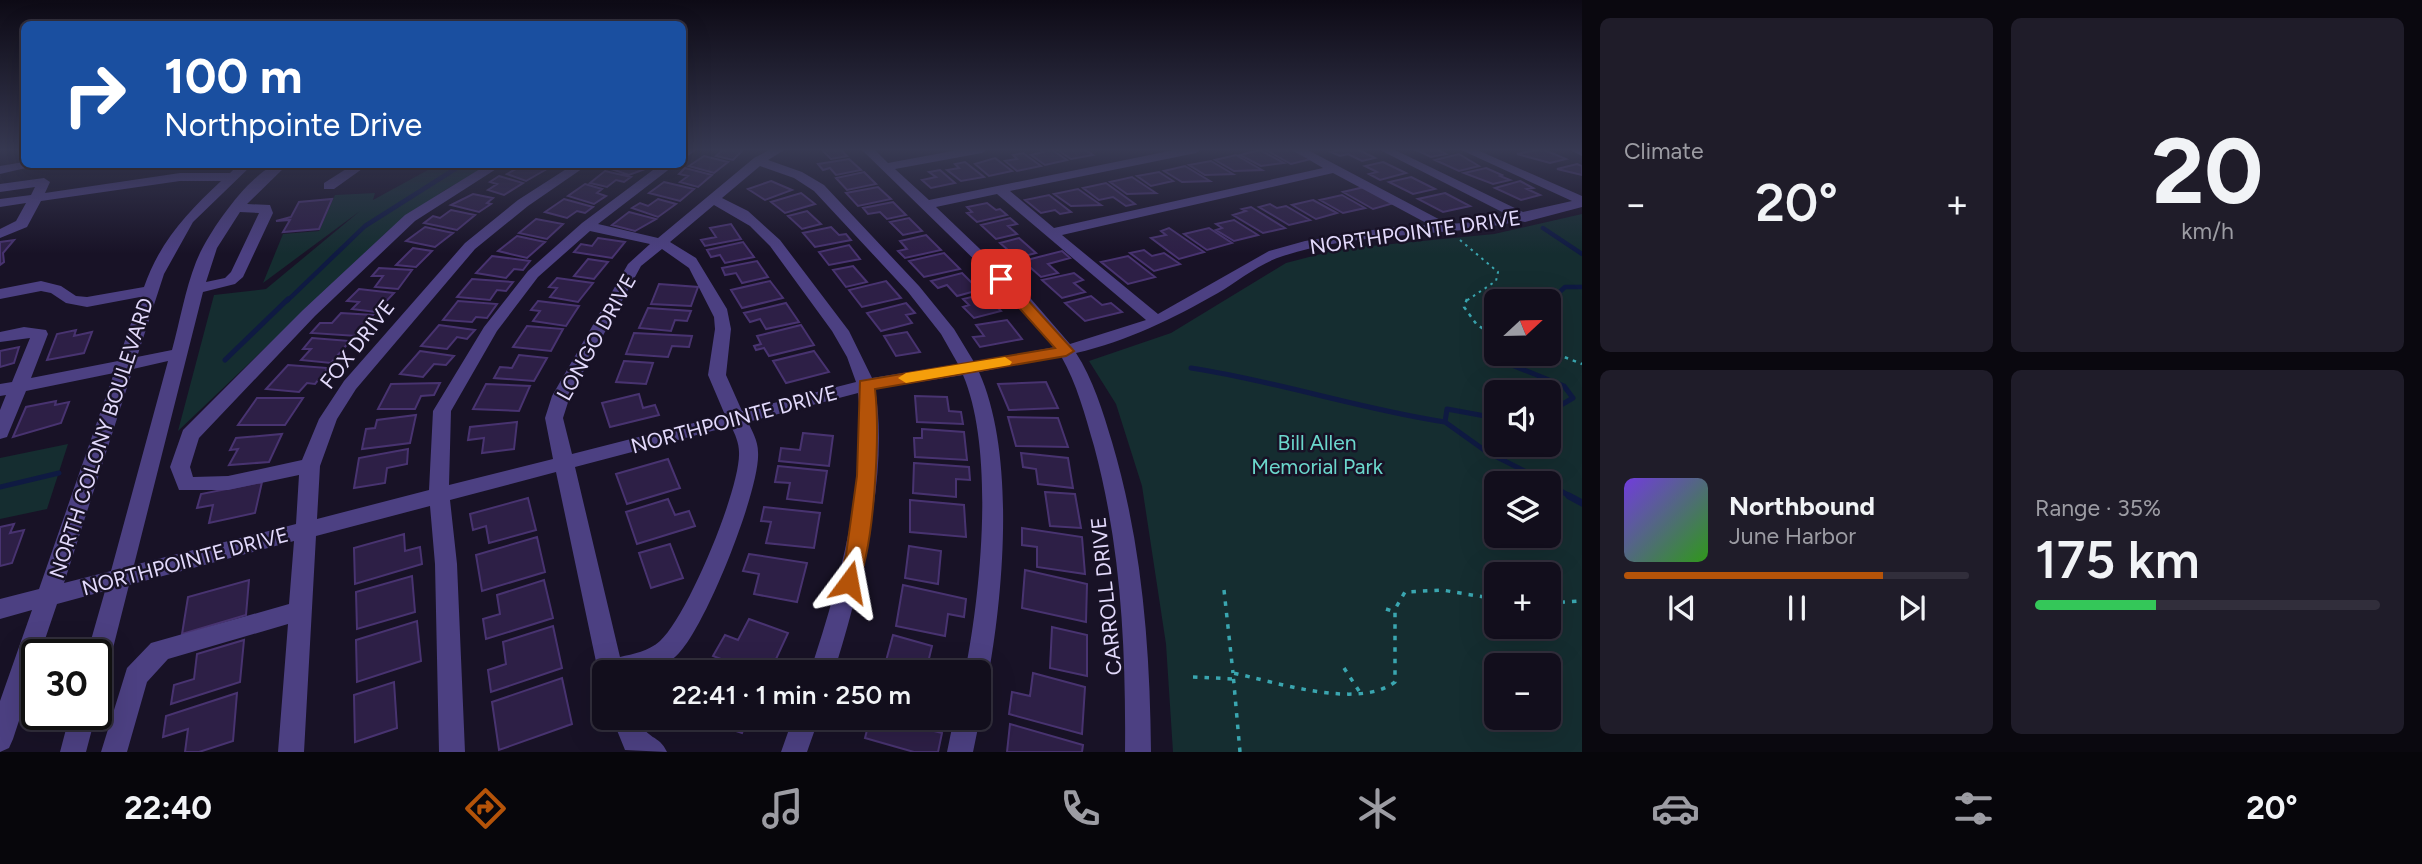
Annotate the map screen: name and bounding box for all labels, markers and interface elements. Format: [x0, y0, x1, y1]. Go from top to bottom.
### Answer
text: 100 m [164, 46, 303, 105]
icon: right [49, 49, 140, 140]
text: Northpointe Drive [164, 106, 422, 144]
text: 20 [2152, 117, 2263, 226]
text: Climate [1624, 137, 1703, 165]
text: 20° [1755, 172, 1838, 234]
text: − [1624, 181, 1648, 227]
text: + [1945, 181, 1969, 227]
street label: NORTHPOINTE DRIVE [1308, 205, 1522, 259]
text: km/h [2181, 217, 2234, 245]
pin [971, 249, 1031, 309]
icon: arrive [982, 260, 1020, 298]
street label: LONGO DRIVE [551, 269, 641, 405]
north arrow [1484, 289, 1561, 366]
map controls [1484, 289, 1561, 730]
street label: NORTH COLONY BOULEVARD [44, 295, 158, 581]
street label: FOX DRIVE [315, 295, 399, 393]
street label: NORTHPOINTE DRIVE [628, 379, 840, 459]
button: sound [1484, 380, 1561, 457]
park label: Bill Allen Memorial Park [1251, 430, 1384, 479]
button: layers [1484, 471, 1561, 548]
text: Northbound [1729, 490, 1875, 522]
text: Range · 35% [2035, 494, 2161, 522]
street label: CARROLL DRIVE [1085, 516, 1127, 676]
street label: NORTHPOINTE DRIVE [79, 521, 291, 601]
text: June Harbor [1729, 522, 1856, 550]
text: 175 km [2035, 529, 2200, 591]
position arrow [812, 545, 886, 619]
button: + [1484, 562, 1561, 639]
icon: previous [1663, 589, 1701, 627]
icon: pause [1778, 589, 1816, 627]
icon: next [1893, 589, 1931, 627]
speed limit sign: 30 [21, 639, 112, 730]
button: − [1484, 653, 1561, 730]
text: 22:41 · 1 min · 250 m [672, 679, 911, 711]
icon: directions [461, 784, 510, 833]
icon: music [758, 784, 807, 833]
icon: phone [1056, 784, 1105, 833]
icon: climate [1353, 784, 1402, 833]
icon: car [1651, 784, 1700, 833]
icon: filters [1949, 784, 1998, 833]
text: 22:40 [124, 789, 212, 827]
text: 20° [2246, 789, 2298, 827]

